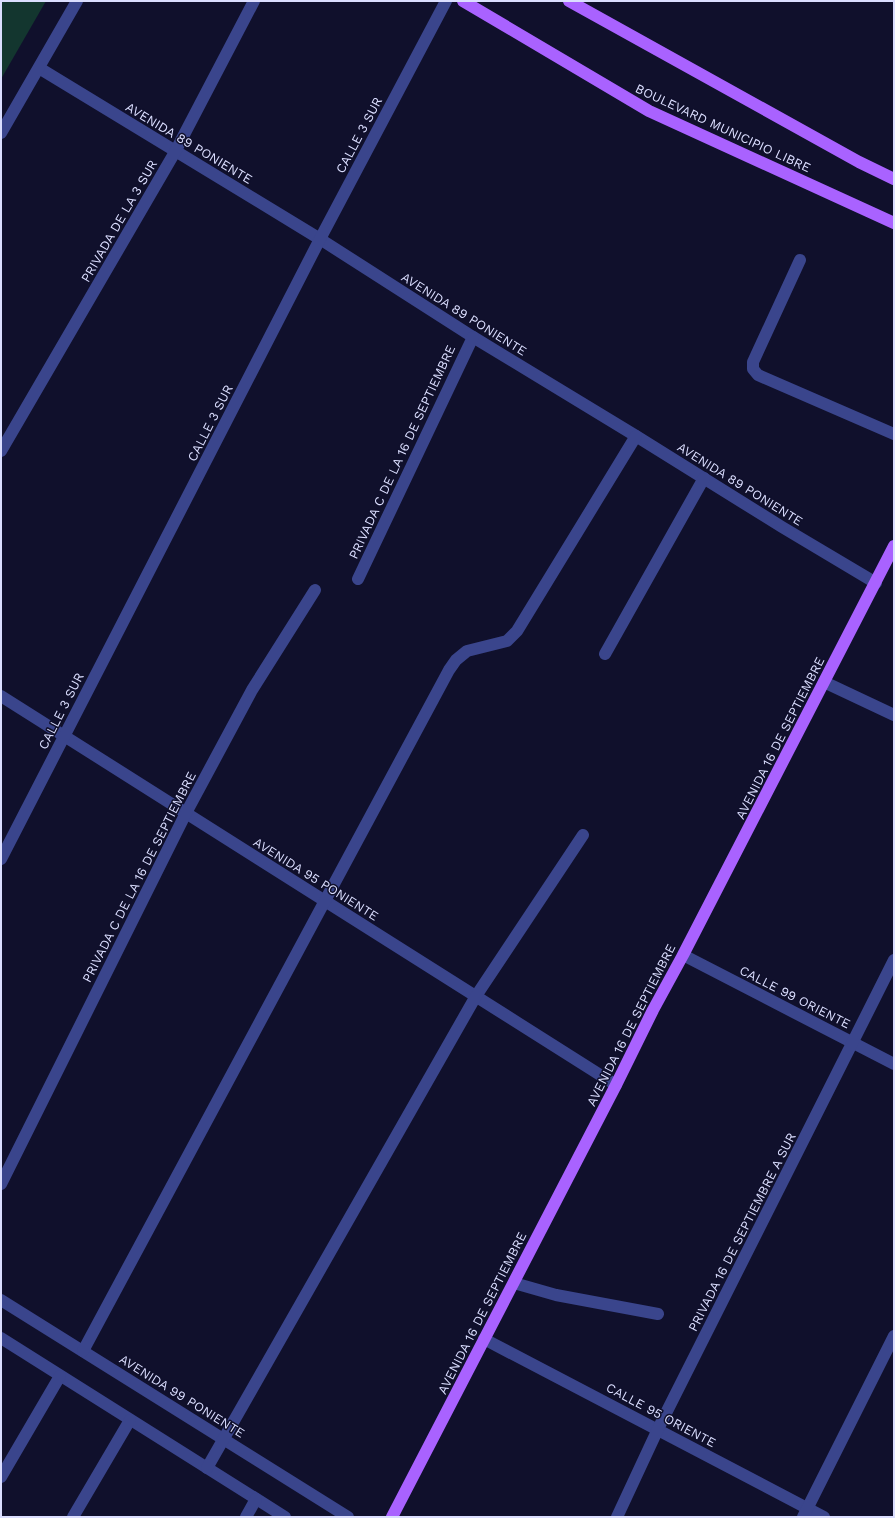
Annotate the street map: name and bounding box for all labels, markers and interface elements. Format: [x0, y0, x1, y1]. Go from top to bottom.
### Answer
street label: BOULEVARD MUNICIPIO LIBRE [633, 81, 813, 175]
street label: CALLE 3 SUR [333, 94, 385, 176]
street label: AVENIDA 89 PONIENTE [123, 99, 255, 187]
street label: PRIVADA DE LA 3 SUR [78, 157, 160, 285]
street label: AVENIDA 89 PONIENTE [399, 269, 529, 359]
street label: PRIVADA C DE LA 16 DE SEPTIEMBRE [346, 343, 458, 561]
street label: CALLE 3 SUR [184, 382, 236, 464]
street label: AVENIDA 89 PONIENTE [675, 439, 805, 529]
street label: AVENIDA 16 DE SEPTIEMBRE [732, 654, 828, 822]
street label: CALLE 3 SUR [35, 670, 87, 752]
street label: PRIVADA C DE LA 16 DE SEPTIEMBRE [79, 769, 199, 985]
street label: AVENIDA 95 PONIENTE [251, 834, 381, 924]
street label: AVENIDA 16 DE SEPTIEMBRE [583, 941, 679, 1109]
street label: CALLE 99 ORIENTE [737, 963, 853, 1031]
street label: PRIVADA 16 DE SEPTIEMBRE A SUR [685, 1130, 799, 1334]
street label: AVENIDA 16 DE SEPTIEMBRE [434, 1229, 530, 1397]
street label: AVENIDA 99 PONIENTE [117, 1351, 247, 1441]
street label: CALLE 95 ORIENTE [604, 1380, 718, 1450]

